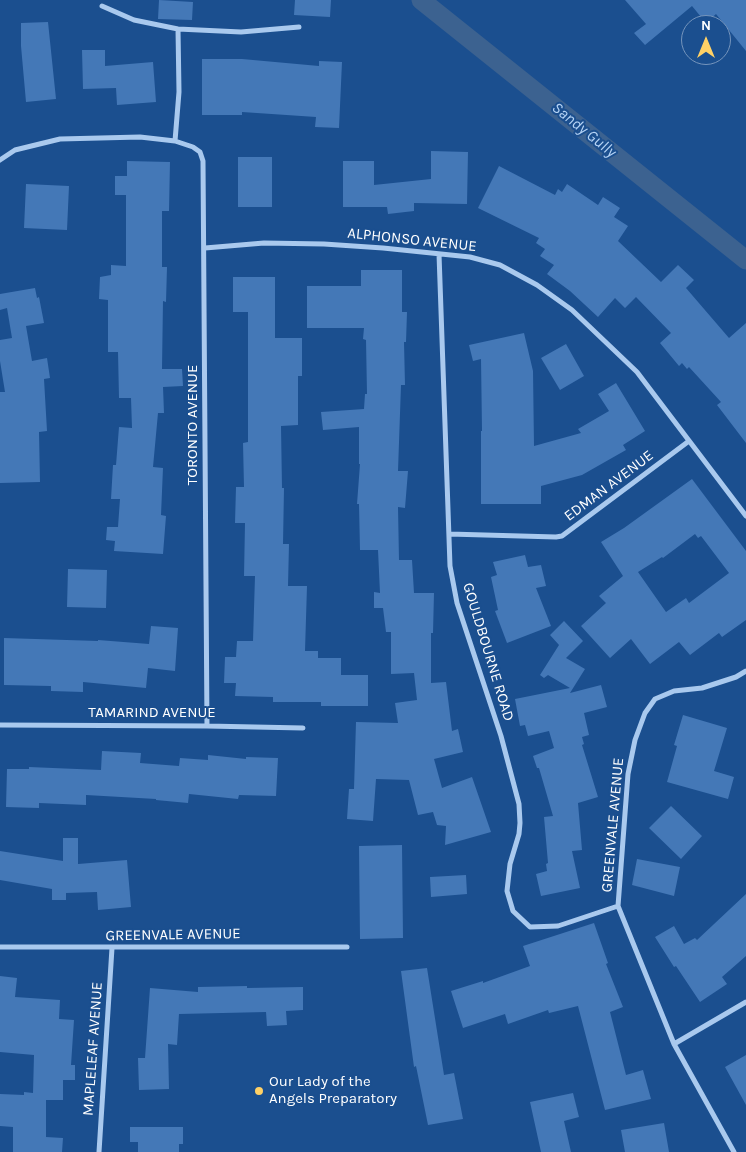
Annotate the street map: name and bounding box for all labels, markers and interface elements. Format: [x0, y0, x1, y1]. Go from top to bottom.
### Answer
north arrow [681, 15, 731, 65]
text: N [701, 17, 711, 34]
water label: Sandy Gully [548, 98, 620, 162]
street label: ALPHONSO AVENUE [347, 224, 477, 256]
street label: TORONTO AVENUE [184, 365, 202, 485]
street label: EDMAN AVENUE [561, 447, 657, 525]
street label: GOULDBOURNE ROAD [458, 581, 518, 723]
street label: TAMARIND AVENUE [88, 704, 216, 722]
street label: GREENVALE AVENUE [598, 757, 628, 893]
street label: GREENVALE AVENUE [105, 925, 241, 945]
street label: MAPLELEAF AVENUE [79, 981, 107, 1117]
place label: Our Lady of the Angels Preparatory [269, 1073, 397, 1108]
marker: Our Lady of the Angels Preparatory [253, 1085, 265, 1097]

